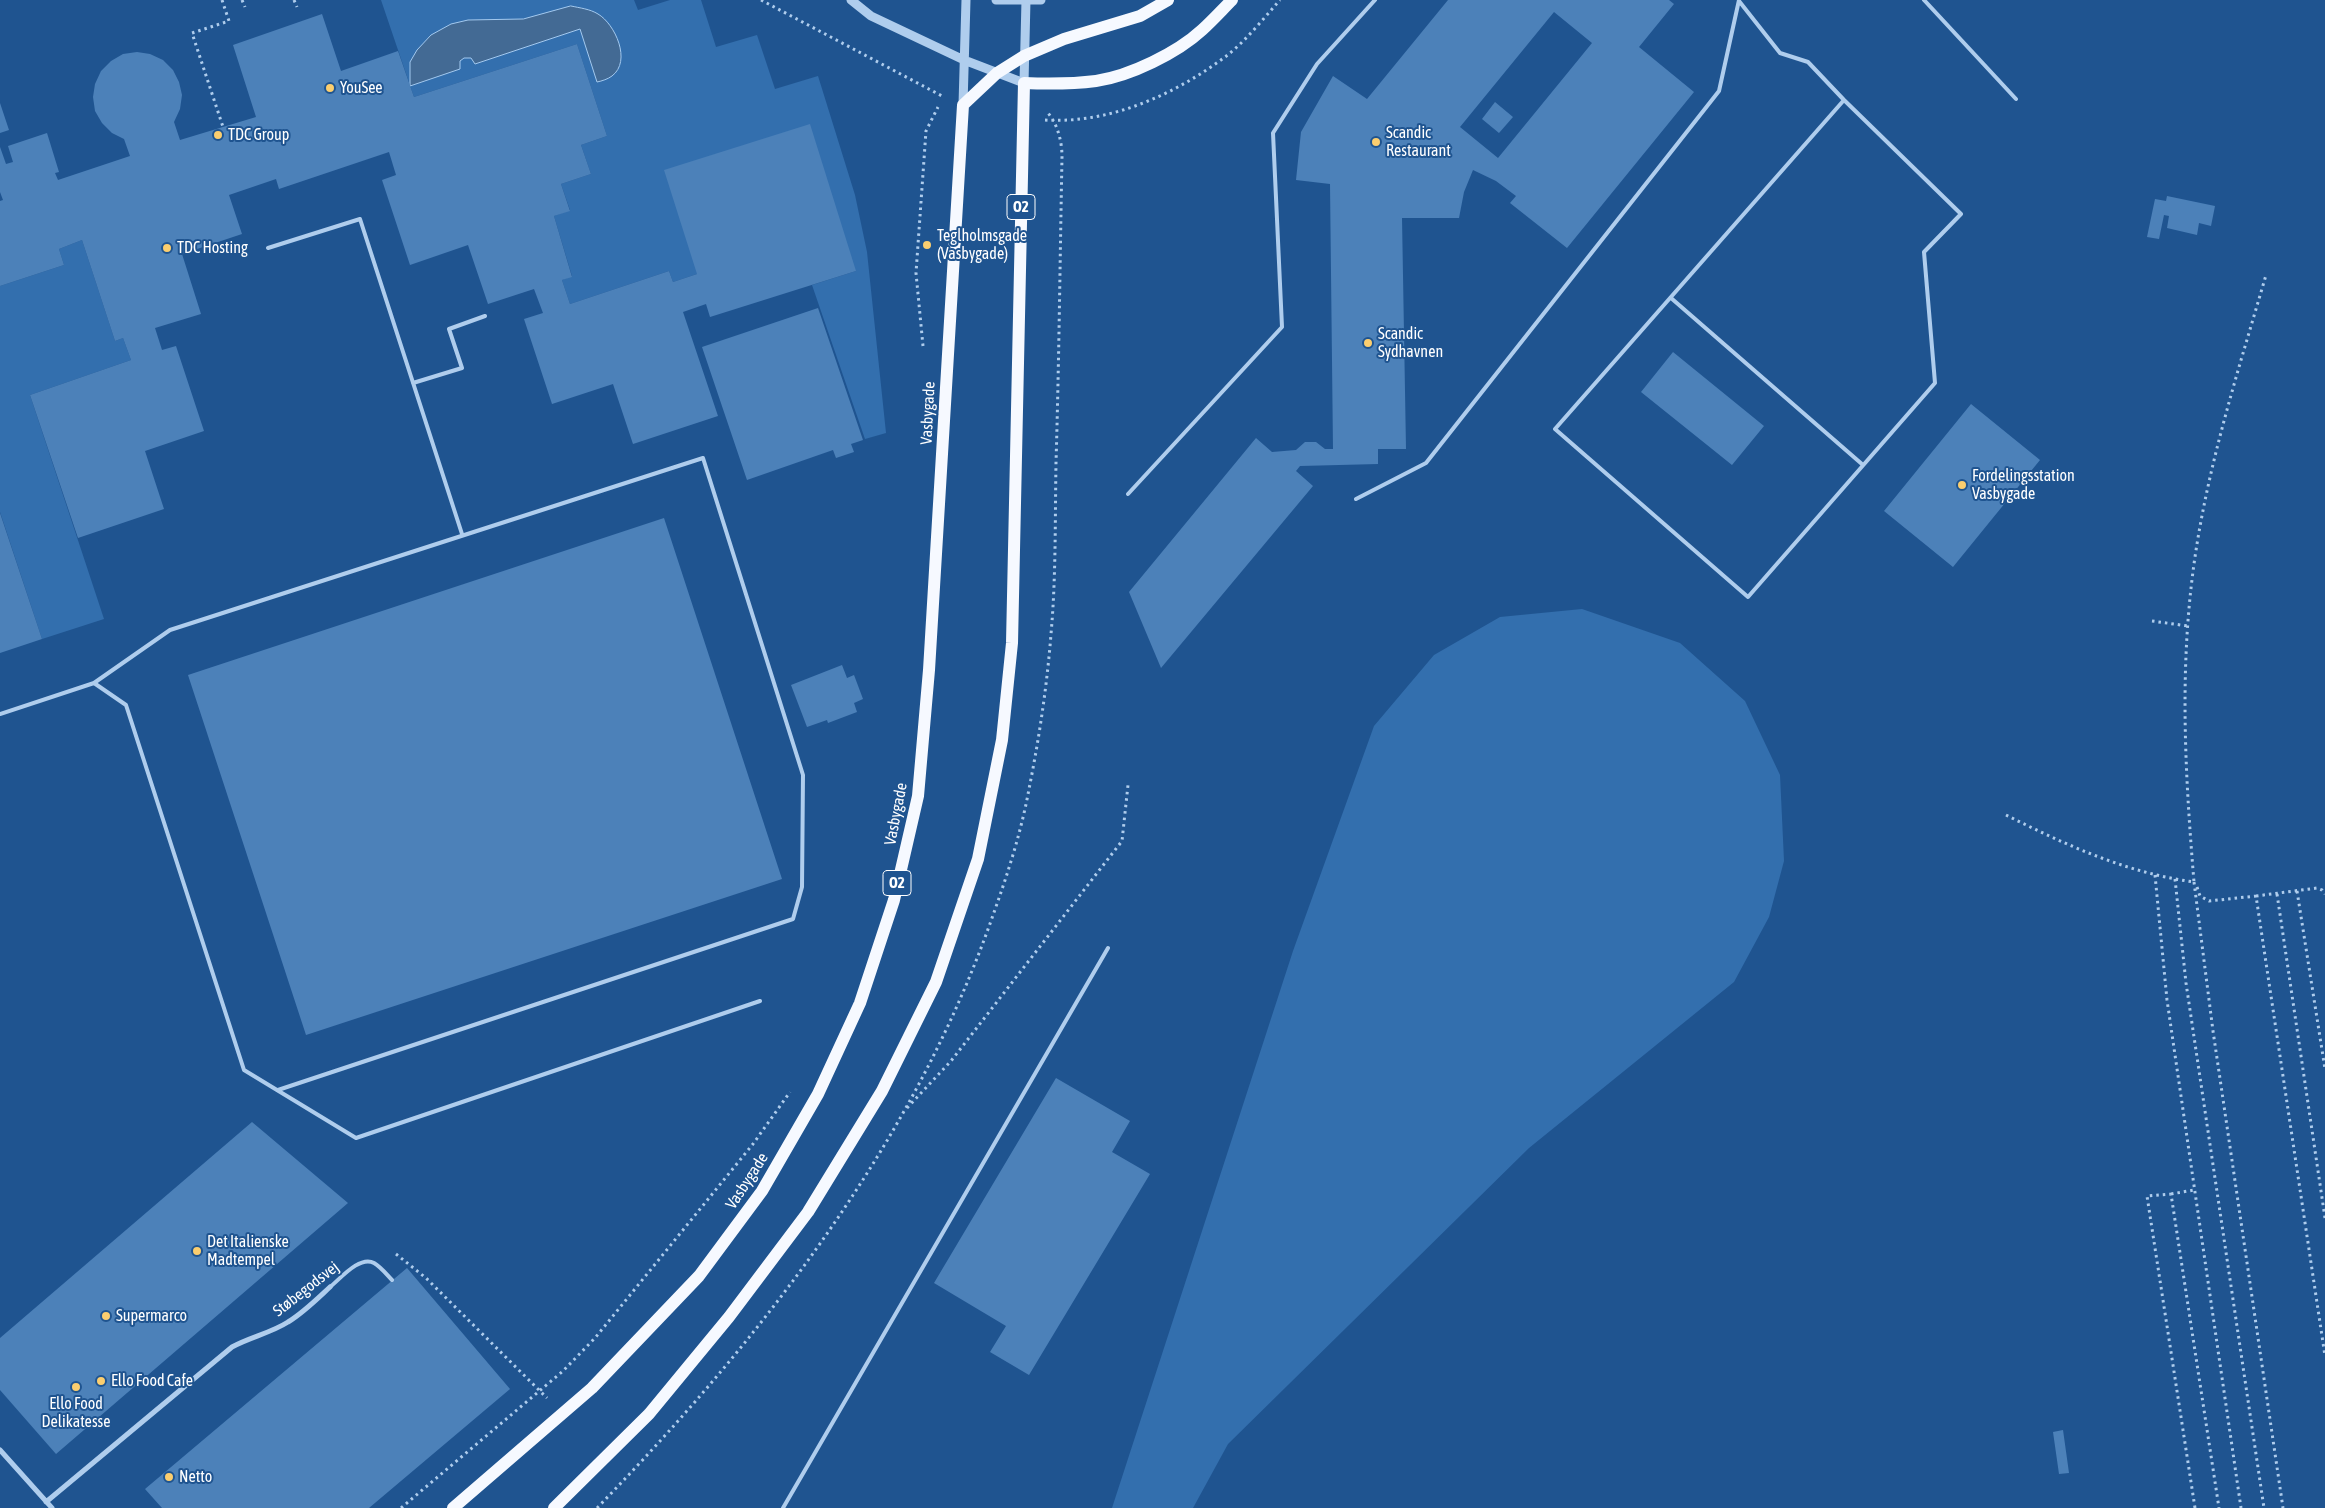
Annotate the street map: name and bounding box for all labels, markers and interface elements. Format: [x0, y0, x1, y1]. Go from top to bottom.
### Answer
place label: YouSee [340, 78, 383, 98]
marker: YouSee [324, 82, 336, 94]
place label: Scandic Restaurant [1386, 123, 1451, 161]
place label: TDC Group [228, 125, 289, 145]
marker: TDC Group [212, 129, 224, 141]
marker: Scandic Restaurant [1370, 136, 1382, 148]
road number: O2 [1007, 194, 1035, 220]
place label: Teglholmsgade (Vasbygade) [937, 226, 1027, 264]
place label: TDC Hosting [177, 238, 248, 258]
marker: Teglholmsgade (Vasbygade) [921, 239, 933, 251]
marker: TDC Hosting [161, 242, 173, 254]
place label: Scandic Sydhavnen [1378, 324, 1443, 362]
marker: Scandic Sydhavnen [1362, 337, 1374, 349]
street label: Vasbygade [917, 381, 939, 445]
place label: Fordelingsstation Vasbygade [1972, 466, 2075, 504]
marker: Fordelingsstation Vasbygade [1956, 479, 1968, 491]
street label: Vasbygade [881, 781, 911, 847]
road number: O2 [883, 870, 911, 896]
street label: Vasbygade [722, 1149, 772, 1213]
place label: Det Italienske Madtempel [207, 1232, 289, 1270]
marker: Det Italienske Madtempel [191, 1245, 203, 1257]
street label: Støbegodsvej [269, 1257, 343, 1321]
place label: Supermarco [116, 1306, 187, 1326]
marker: Supermarco [100, 1310, 112, 1322]
place label: Ello Food Cafe [111, 1371, 193, 1391]
marker: Ello Food Cafe [95, 1375, 107, 1387]
marker: Ello Food Delikatesse [70, 1381, 82, 1393]
place label: Ello Food Delikatesse [42, 1394, 110, 1432]
place label: Netto [179, 1467, 212, 1487]
marker: Netto [163, 1471, 175, 1483]

